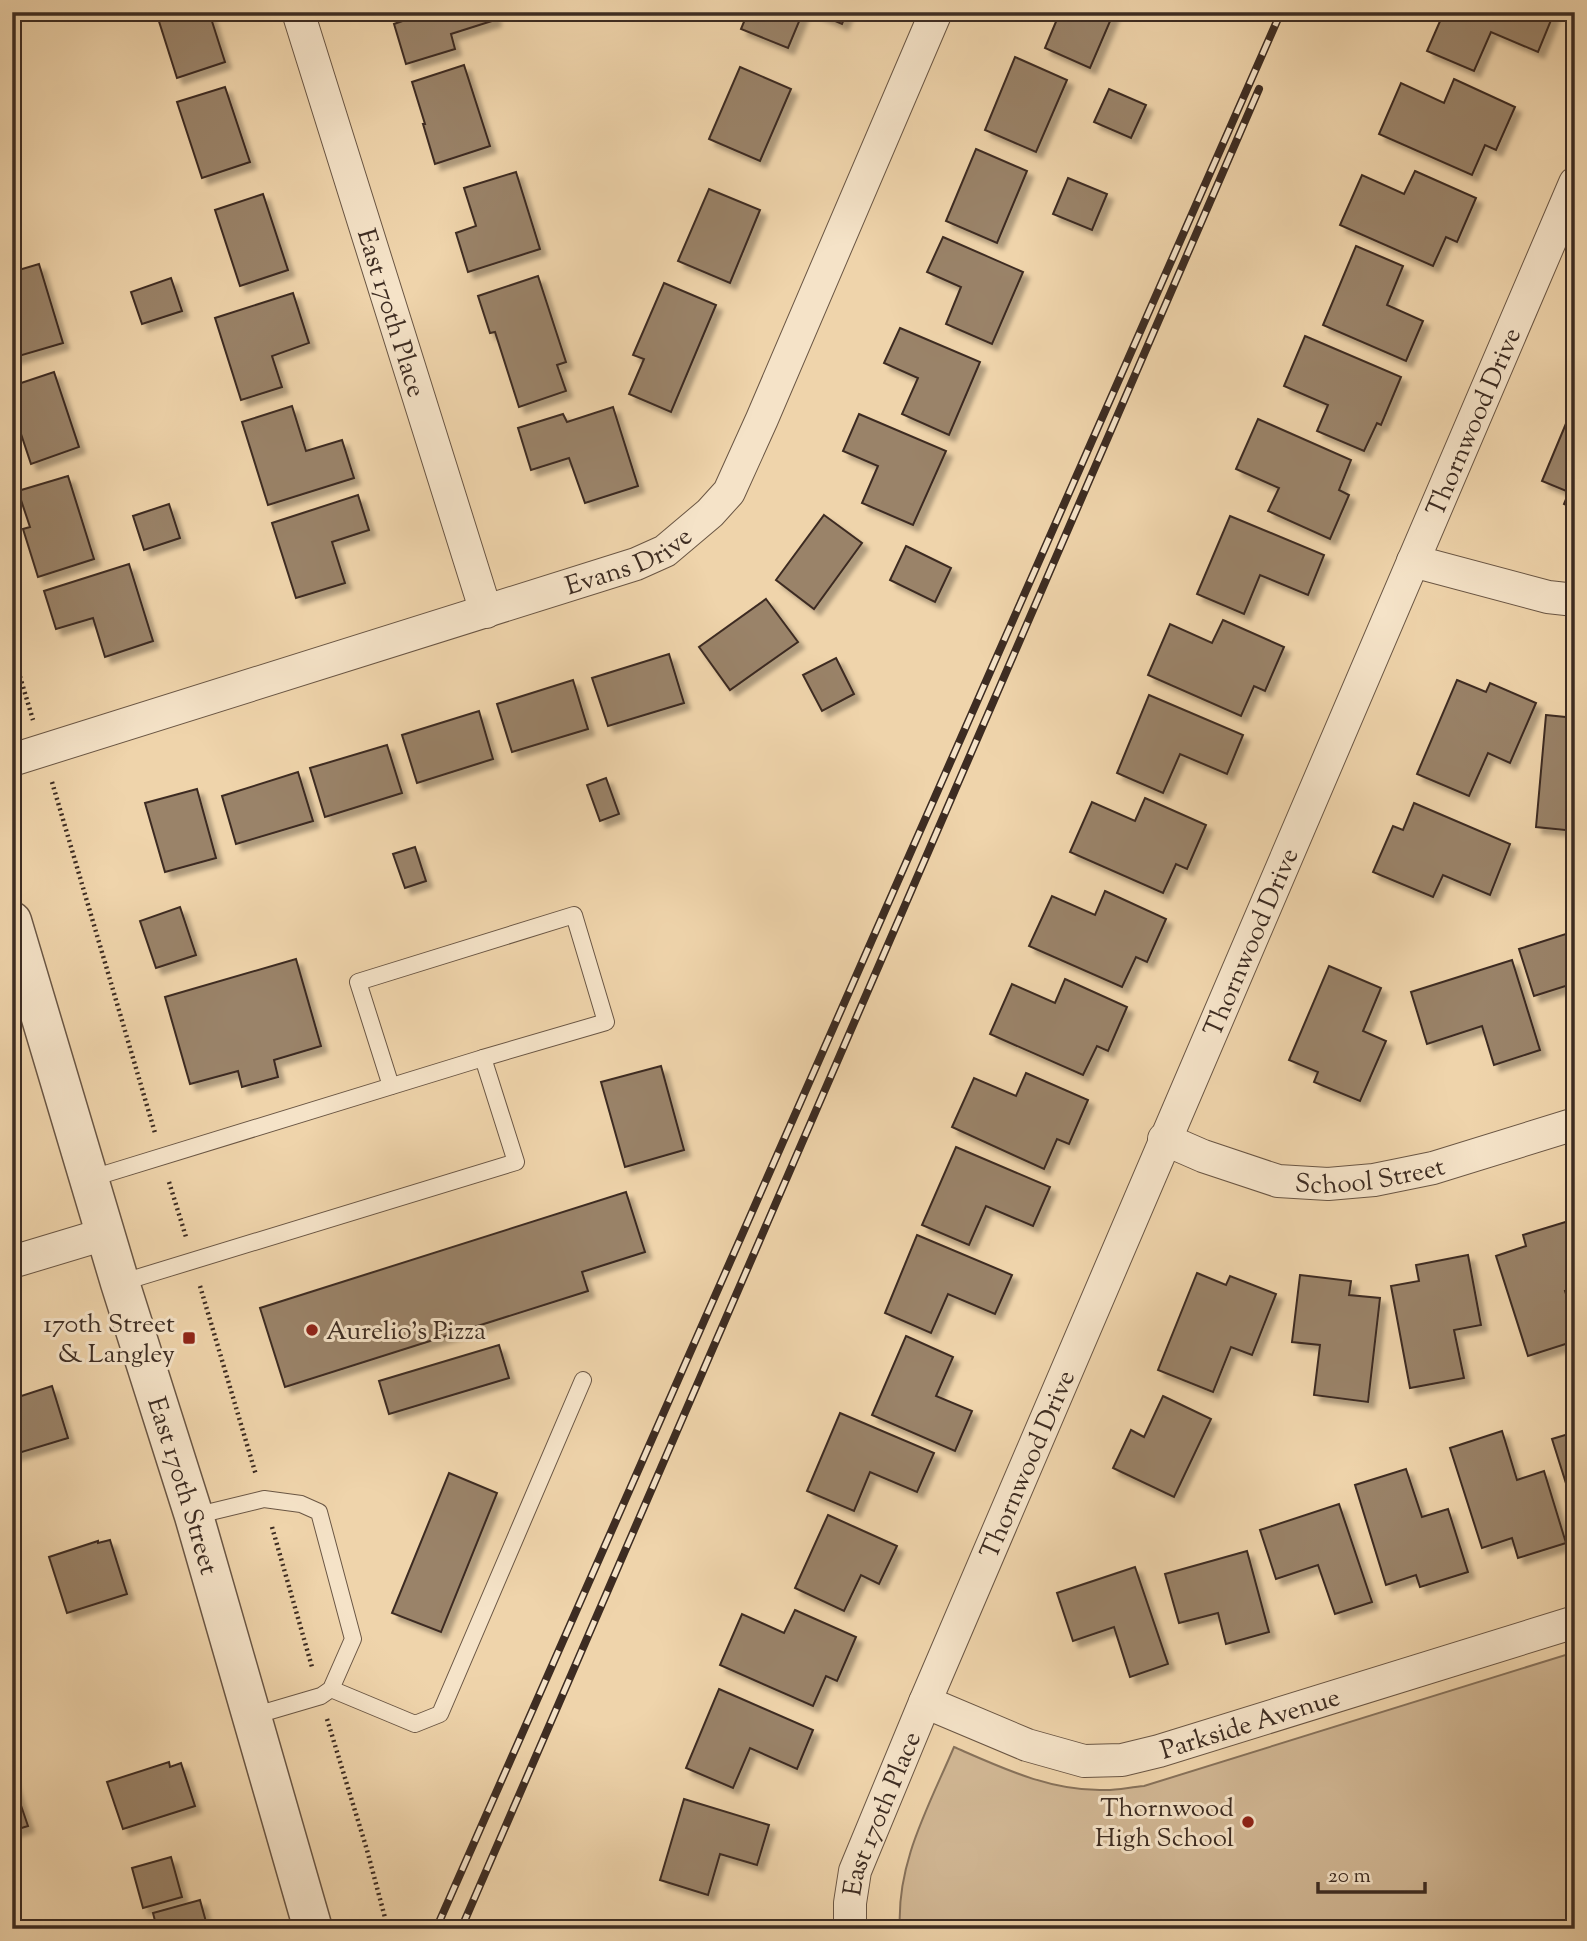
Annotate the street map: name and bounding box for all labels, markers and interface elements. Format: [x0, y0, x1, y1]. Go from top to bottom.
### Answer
street label: East 170th Place [346, 225, 434, 402]
street label: Thornwood Drive [1418, 322, 1532, 523]
street label: Evans Drive [561, 520, 701, 606]
street label: Thornwood Drive [1196, 843, 1309, 1043]
street label: School Street [1294, 1149, 1450, 1205]
place label: 170th Street & Langley [43, 1307, 175, 1374]
place label: Aurelio's Pizza [326, 1314, 486, 1351]
marker: Aurelio's Pizza [304, 1322, 320, 1338]
marker: 170th Street & Langley [181, 1330, 197, 1346]
street label: Thornwood Drive [972, 1365, 1086, 1565]
street label: East 170th Street [136, 1393, 226, 1579]
street label: Parkside Avenue [1156, 1680, 1345, 1770]
street label: East 170th Place [835, 1726, 932, 1899]
place label: Thornwood High School [1095, 1791, 1234, 1858]
marker: Thornwood High School [1240, 1814, 1256, 1830]
scale bar [1318, 1850, 1424, 1894]
text: 20 m [1328, 1862, 1371, 1892]

